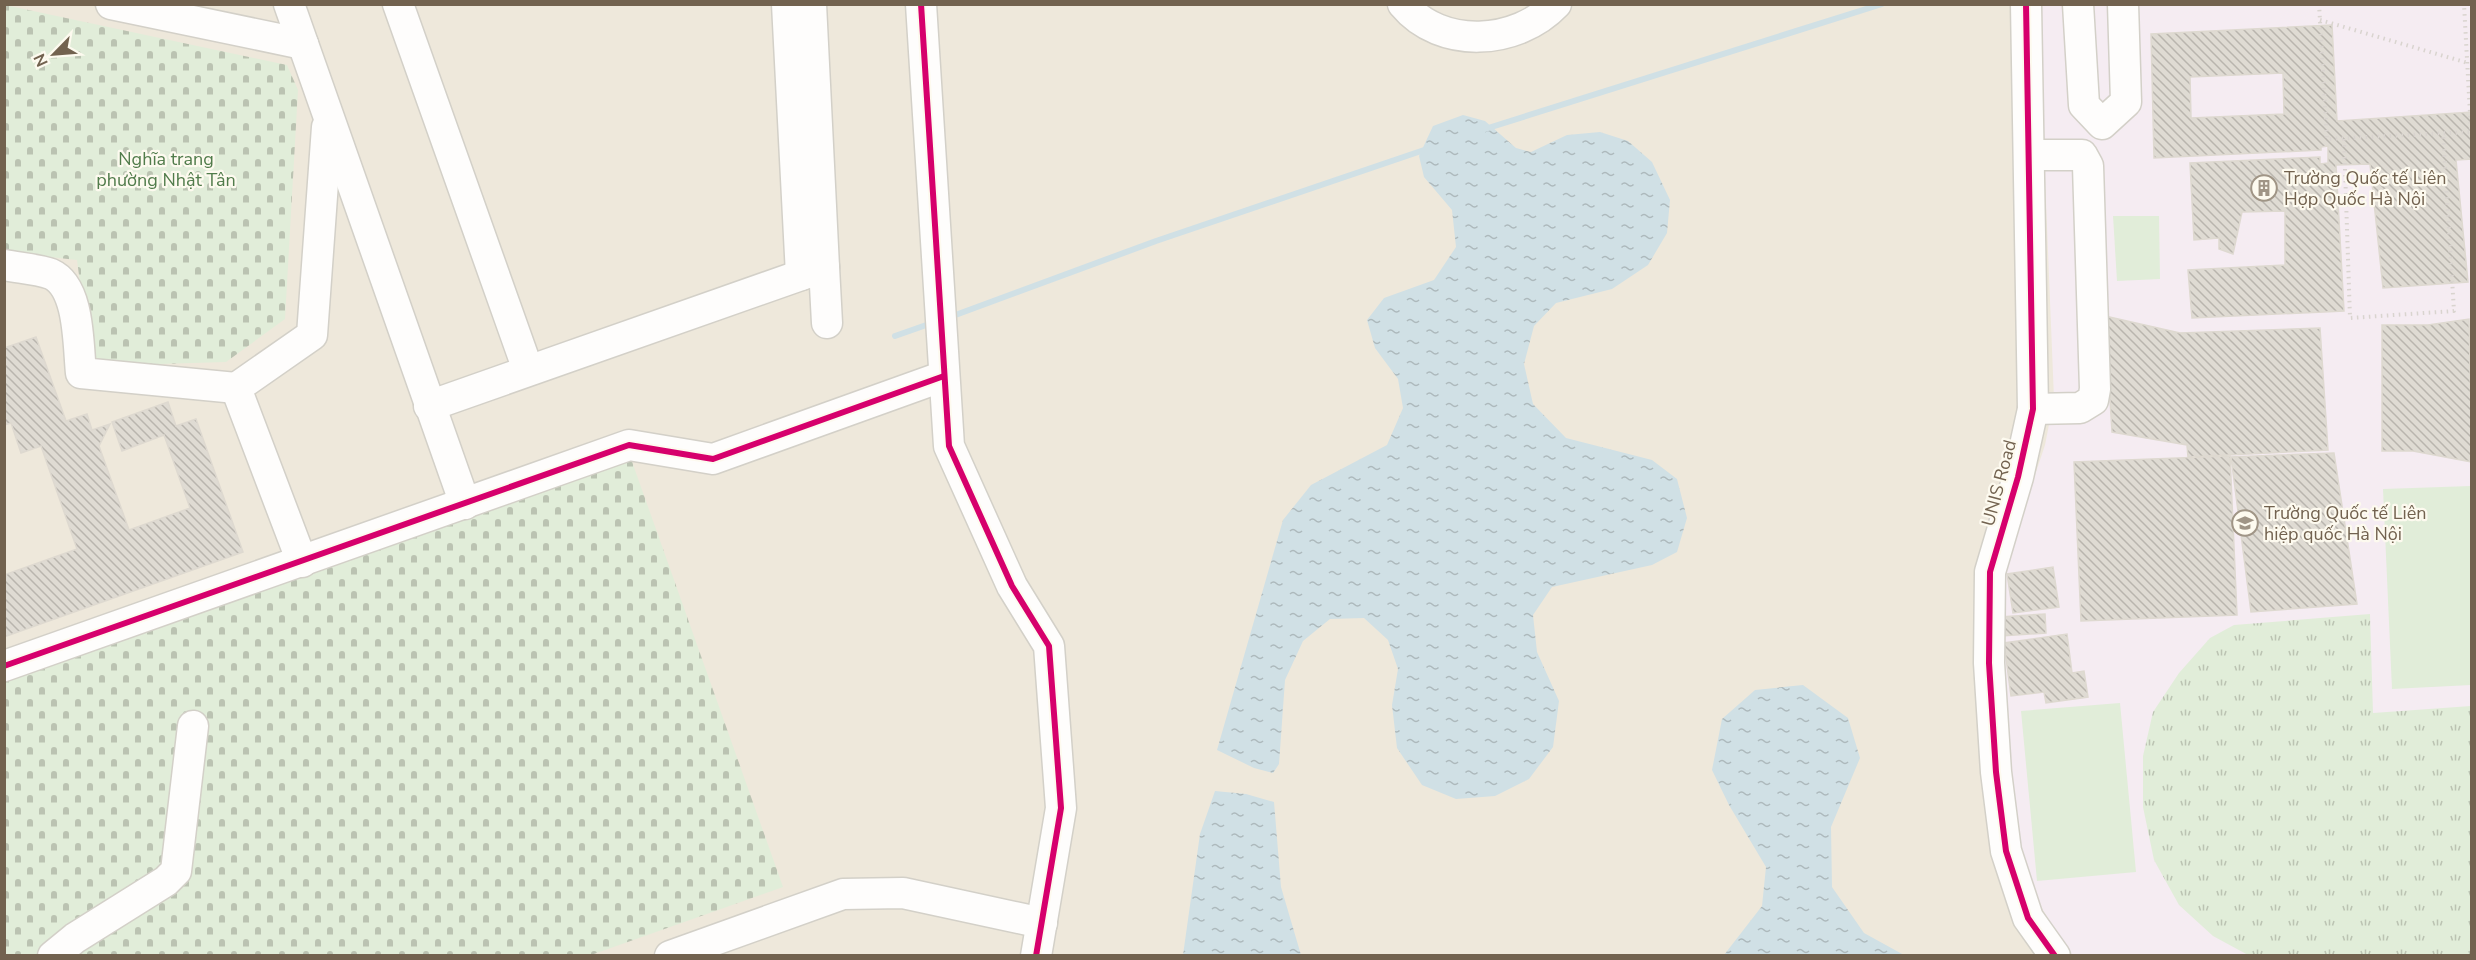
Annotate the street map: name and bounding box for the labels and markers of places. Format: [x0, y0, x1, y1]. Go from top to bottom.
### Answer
place label: Trường Quốc tế Liên Hợp Quốc Hà Nội [2284, 166, 2446, 211]
building icon: Trường Quốc tế Liên Hợp Quốc Hà Nội [2249, 173, 2279, 203]
place label: Trường Quốc tế Liên hiệp quốc Hà Nội [2264, 501, 2426, 546]
school or university icon: Trường Quốc tế Liên hiệp quốc Hà Nội [2230, 508, 2260, 538]

